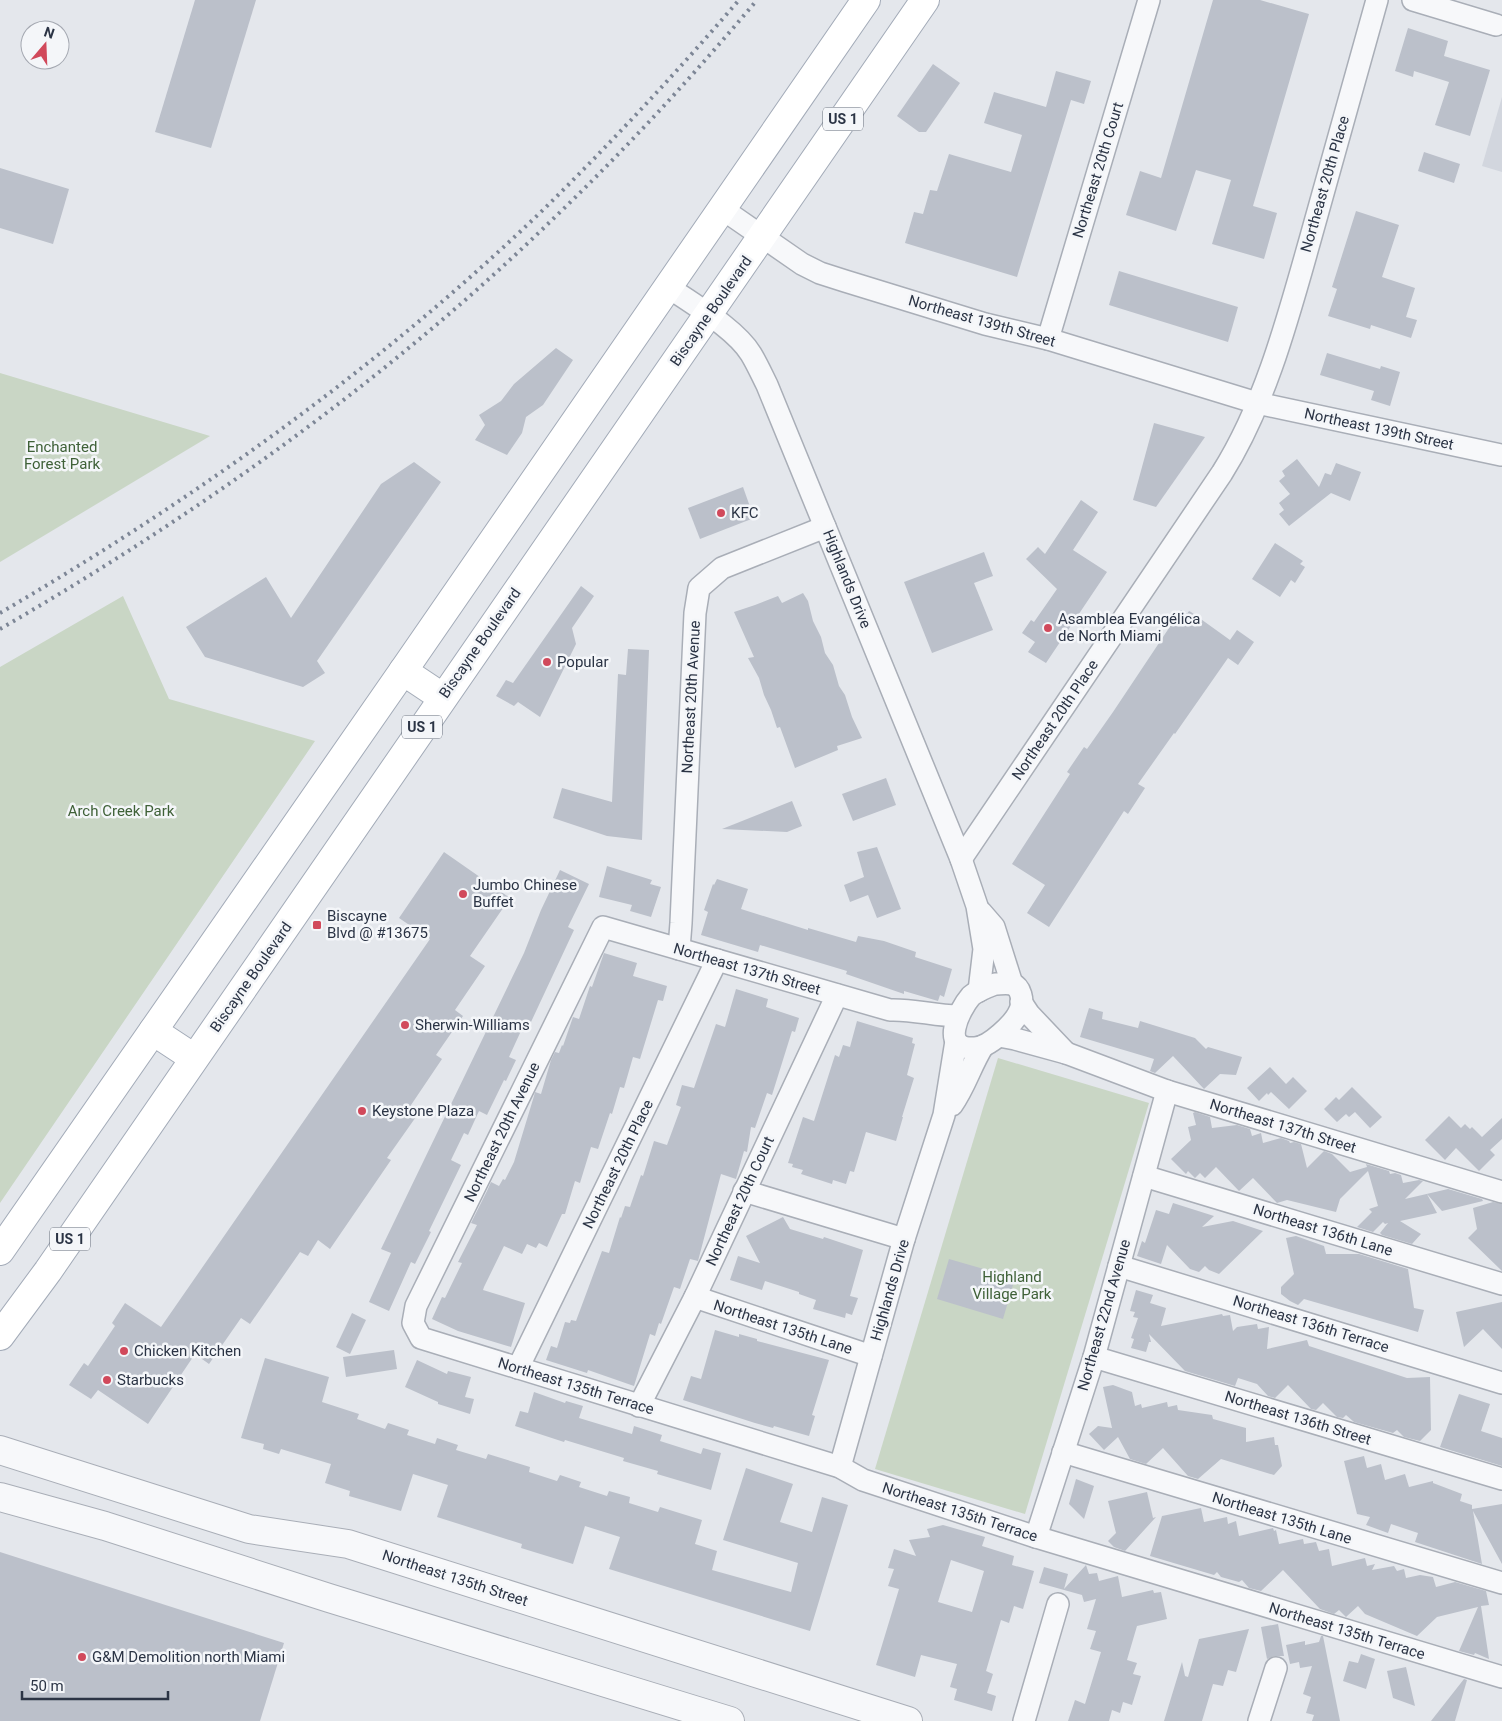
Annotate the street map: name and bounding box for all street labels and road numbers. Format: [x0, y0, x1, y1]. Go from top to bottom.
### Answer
street label: Northeast 20th Court [1069, 100, 1127, 240]
road number: US 1 [823, 108, 863, 130]
street label: Northeast 20th Place [1297, 114, 1353, 254]
street label: Biscayne Boulevard [666, 253, 756, 369]
street label: Northeast 139th Street [906, 291, 1058, 351]
street label: Northeast 139th Street [1303, 404, 1455, 454]
street label: Highlands Drive [819, 527, 875, 631]
street label: Biscayne Boulevard [435, 585, 525, 701]
street label: Northeast 20th Avenue [678, 620, 704, 774]
street label: Northeast 20th Place [1008, 656, 1102, 784]
road number: US 1 [402, 716, 442, 739]
street label: Biscayne Boulevard [206, 919, 296, 1035]
street label: Northeast 137th Street [671, 939, 823, 999]
street label: Northeast 20th Avenue [460, 1059, 544, 1205]
street label: Northeast 137th Street [1208, 1095, 1358, 1157]
street label: Northeast 20th Place [579, 1097, 657, 1231]
street label: Northeast 20th Court [702, 1133, 778, 1269]
street label: Northeast 136th Lane [1251, 1200, 1395, 1260]
road number: US 1 [50, 1228, 90, 1250]
street label: Highlands Drive [867, 1237, 913, 1343]
street label: Northeast 22nd Avenue [1074, 1237, 1134, 1393]
street label: Northeast 136th Terrace [1231, 1292, 1391, 1356]
street label: Northeast 135th Lane [711, 1296, 855, 1358]
street label: Northeast 135th Terrace [496, 1354, 656, 1418]
street label: Northeast 136th Street [1223, 1387, 1373, 1449]
street label: Northeast 135th Terrace [880, 1478, 1040, 1546]
street label: Northeast 135th Lane [1210, 1488, 1354, 1548]
street label: Northeast 135th Street [380, 1546, 530, 1610]
street label: Northeast 135th Terrace [1267, 1599, 1427, 1663]

